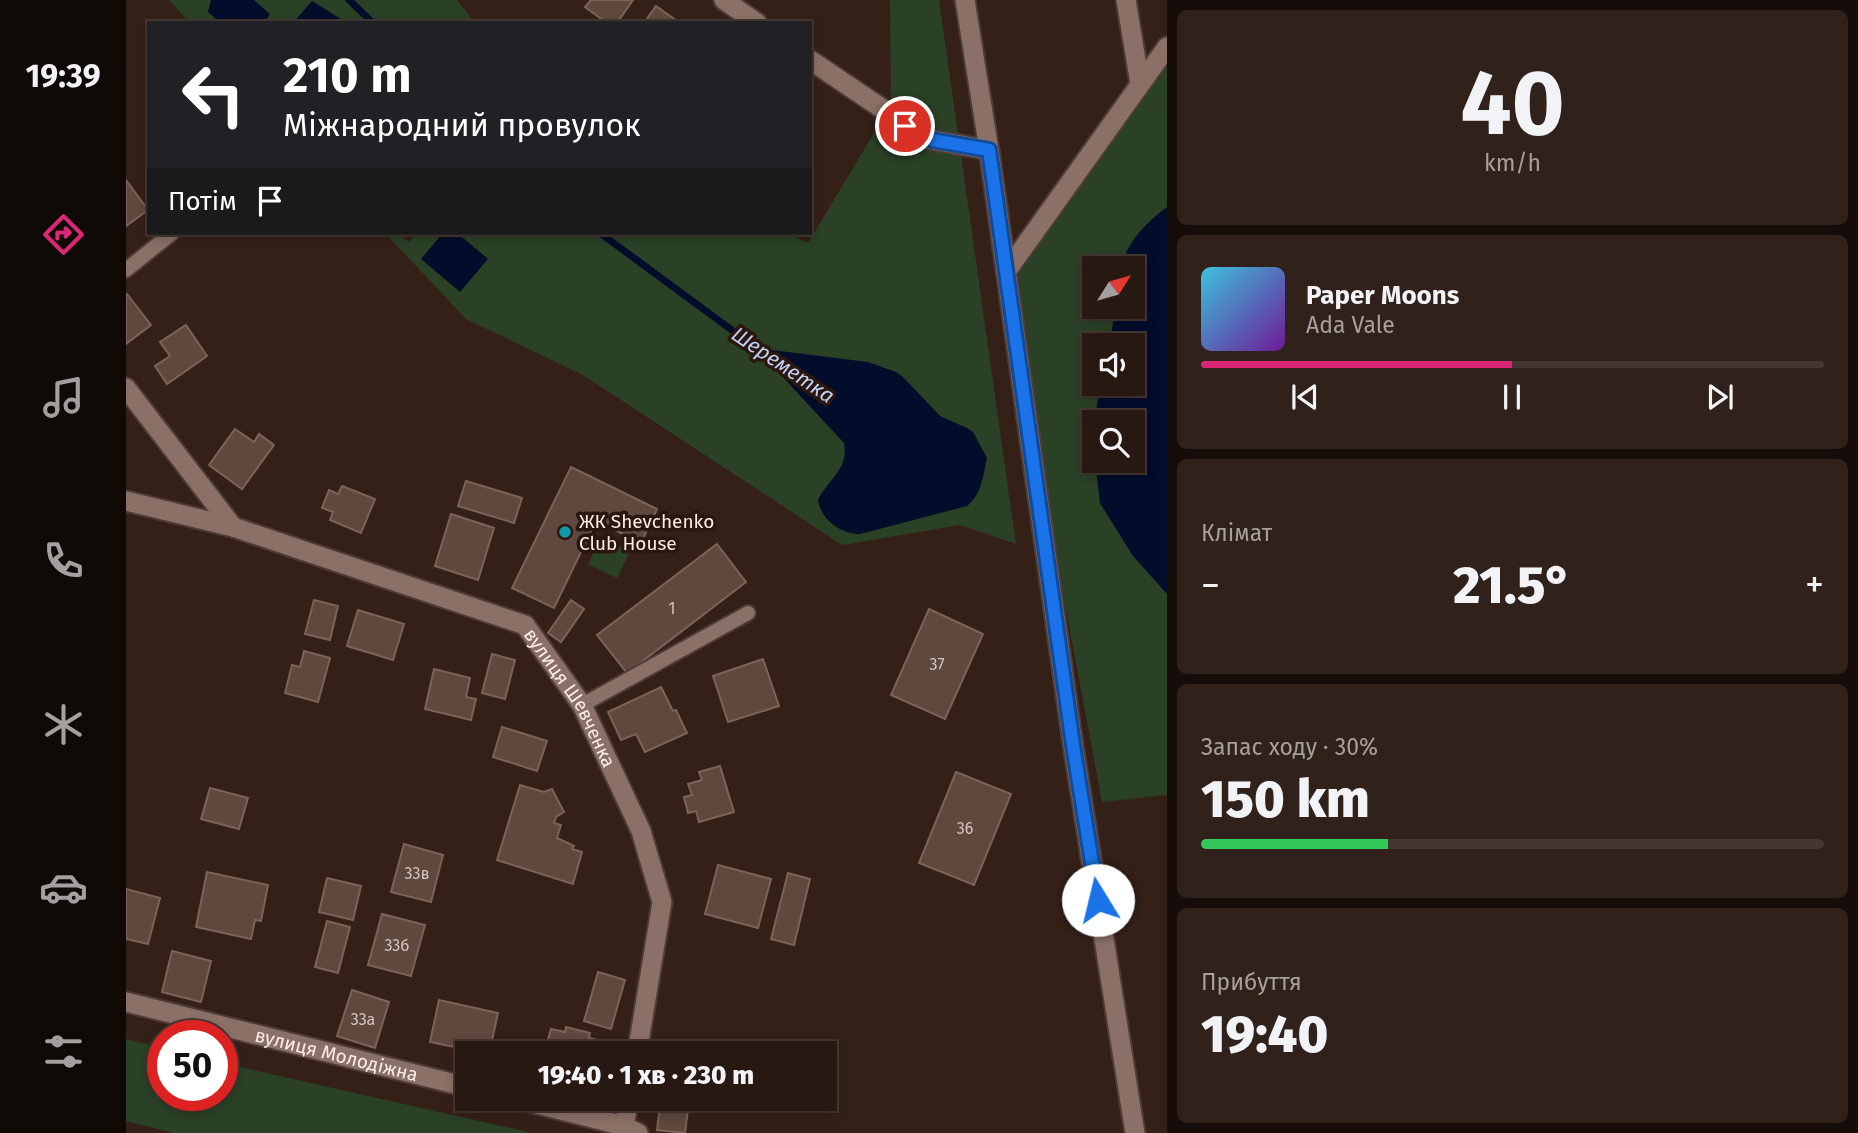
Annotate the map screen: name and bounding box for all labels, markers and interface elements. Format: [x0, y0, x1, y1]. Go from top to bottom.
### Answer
text: 210 m [283, 46, 412, 105]
icon: left [168, 49, 259, 140]
text: 40 [1460, 49, 1565, 158]
text: 19:39 [25, 57, 101, 95]
pin [875, 96, 935, 156]
text: Міжнародний провулок [283, 106, 641, 144]
icon: arrive [886, 107, 924, 145]
text: km/h [1484, 149, 1541, 177]
icon: arrive [251, 182, 289, 220]
text: Потім [168, 186, 237, 217]
icon: directions [39, 210, 88, 259]
north arrow [1082, 256, 1144, 318]
map controls [1082, 256, 1145, 473]
text: Paper Moons [1306, 280, 1459, 311]
text: Ada Vale [1306, 311, 1395, 339]
water label: Шереметка [727, 321, 839, 409]
button: sound [1082, 333, 1145, 396]
icon: music [39, 373, 88, 422]
icon: previous [1286, 378, 1324, 416]
icon: pause [1493, 378, 1531, 416]
icon: next [1701, 378, 1739, 416]
button: search [1082, 410, 1145, 473]
place label: ЖК Shevchenko Club House [579, 510, 714, 555]
text: Клімат [1201, 519, 1272, 547]
marker: ЖК Shevchenko Club House [557, 524, 573, 540]
icon: phone [39, 536, 88, 585]
text: 21.5° [1453, 554, 1572, 617]
text: − [1201, 562, 1220, 608]
text: + [1805, 562, 1824, 608]
house number: 1 [669, 599, 675, 618]
street label: вулиця Шевченка [519, 624, 620, 771]
house number: 37 [929, 655, 945, 674]
icon: climate [39, 700, 88, 749]
text: Запас ходу · 30% [1201, 733, 1378, 761]
text: 150 km [1201, 768, 1370, 831]
house number: 36 [957, 819, 973, 838]
icon: car [39, 863, 88, 912]
position arrow [1061, 863, 1135, 937]
house number: 33в [405, 864, 430, 883]
house number: 33б [384, 936, 410, 955]
text: Прибуття [1201, 968, 1302, 996]
text: 19:40 [1201, 1003, 1328, 1066]
house number: 33а [351, 1010, 375, 1029]
speed limit sign: 50 [147, 1020, 238, 1111]
street label: вулиця Молодіжна [252, 1024, 420, 1086]
icon: filters [39, 1027, 88, 1076]
text: 19:40 · 1 хв · 230 m [538, 1060, 754, 1091]

